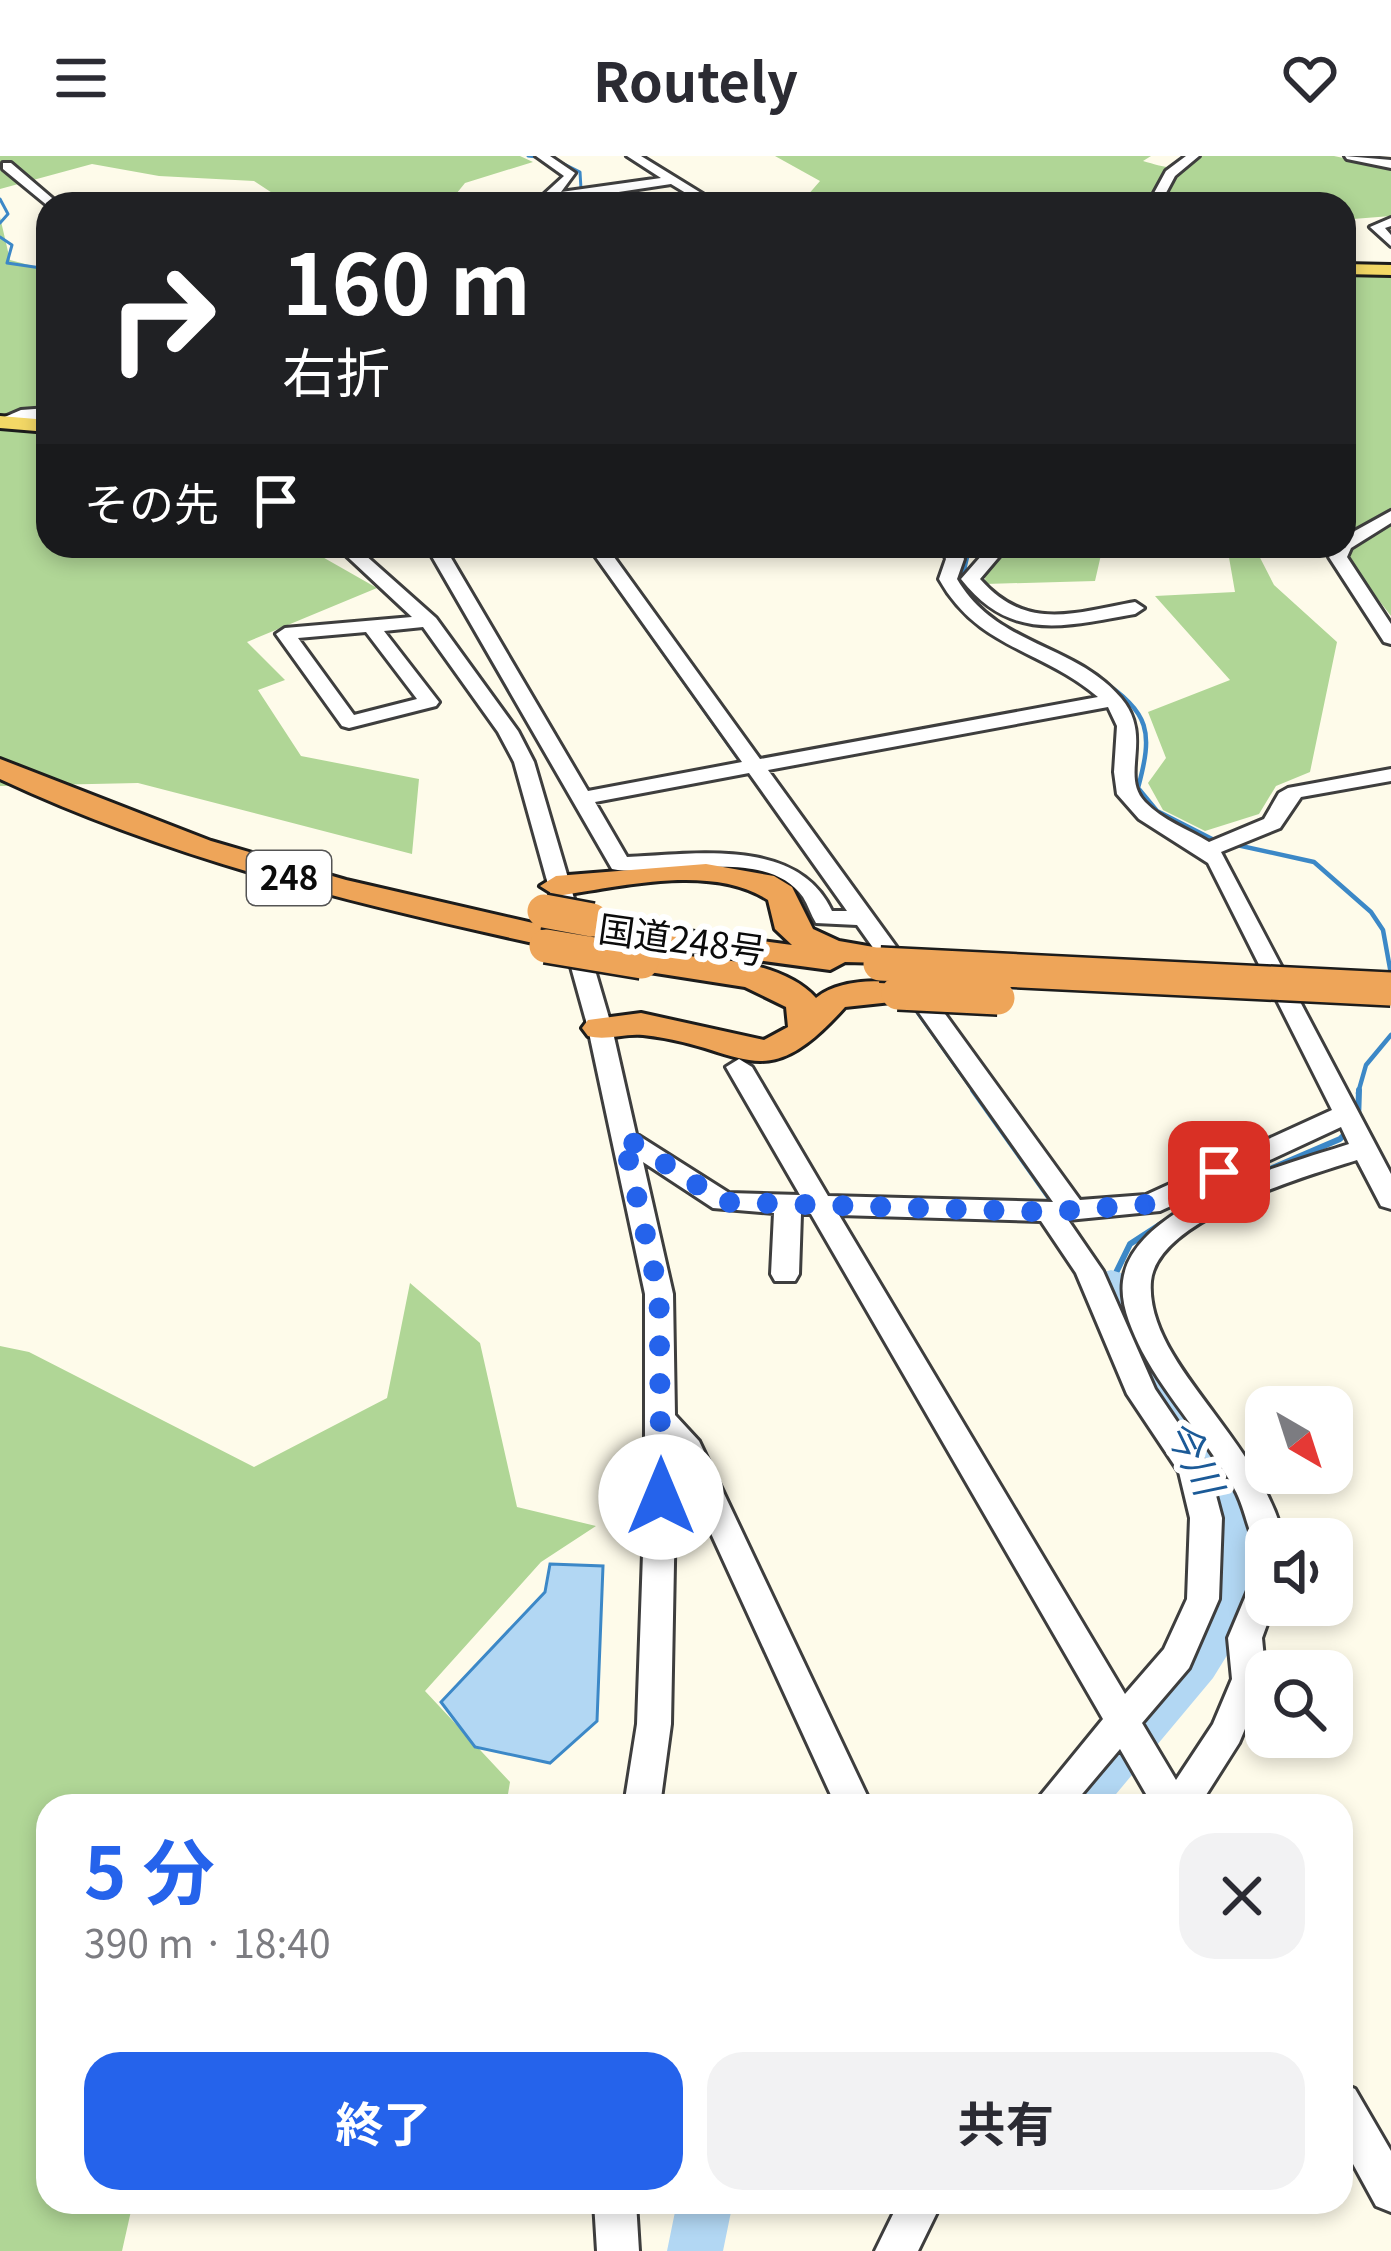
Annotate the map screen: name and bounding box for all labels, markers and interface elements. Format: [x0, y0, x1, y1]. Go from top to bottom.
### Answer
text: Routely [593, 39, 798, 118]
icon: menu [48, 45, 114, 111]
icon: heart [1277, 45, 1343, 111]
text: 160 m [282, 218, 531, 339]
icon: right [84, 240, 240, 396]
text: 右折 [282, 330, 390, 409]
icon: arrive [243, 468, 309, 534]
text: その先 [84, 469, 219, 534]
road number: 248 [247, 851, 331, 905]
street label: 国道248号 [596, 900, 769, 974]
pin [1168, 1121, 1270, 1223]
icon: arrive [1186, 1139, 1252, 1205]
north arrow [1245, 1386, 1353, 1494]
map controls [1245, 1386, 1353, 1758]
water label: 今川 [1154, 1408, 1241, 1507]
position arrow [598, 1434, 724, 1560]
button: sound [1245, 1518, 1353, 1626]
button: search [1245, 1650, 1353, 1758]
text: 5 分 [84, 1815, 215, 1920]
button: close [1179, 1833, 1305, 1959]
text: 390 m · 18:40 [84, 1913, 331, 1969]
button: 終了 [84, 2052, 683, 2190]
button: 共有 [707, 2052, 1305, 2190]

